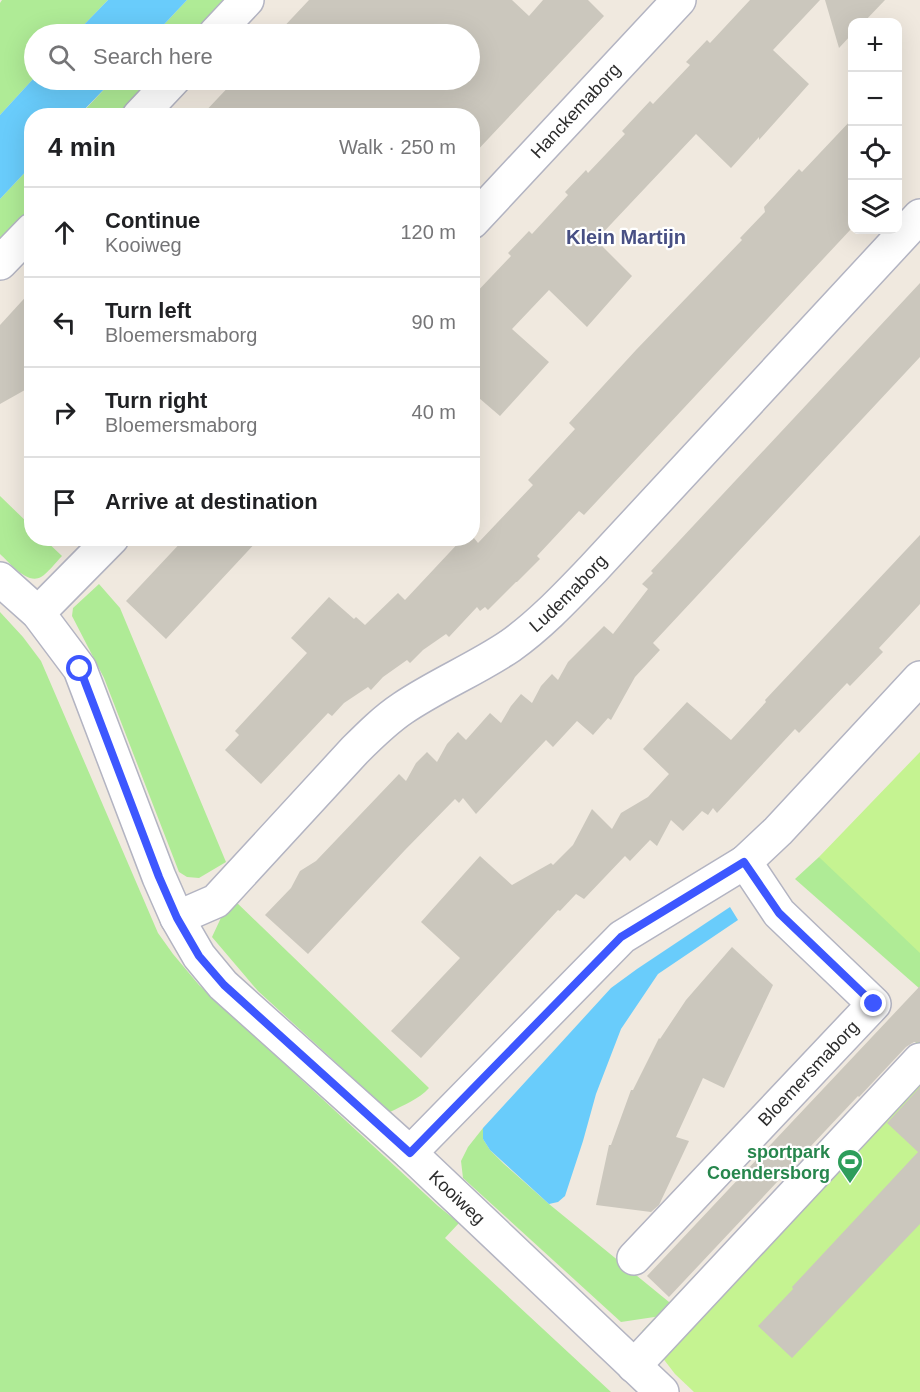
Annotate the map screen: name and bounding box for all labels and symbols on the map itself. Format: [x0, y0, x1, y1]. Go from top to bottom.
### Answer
street label: Hanckemaborg [527, 59, 625, 162]
district label: Klein Martijn [566, 226, 686, 248]
street label: Ludemaborg [526, 551, 611, 636]
route start [66, 655, 92, 681]
route end [860, 990, 886, 1016]
street label: Bloemersmaborg [754, 1017, 863, 1130]
place label: sportpark Coendersborg [707, 1142, 831, 1183]
sports icon: sportpark Coendersborg [835, 1147, 865, 1185]
street label: Kooiweg [425, 1167, 489, 1229]

